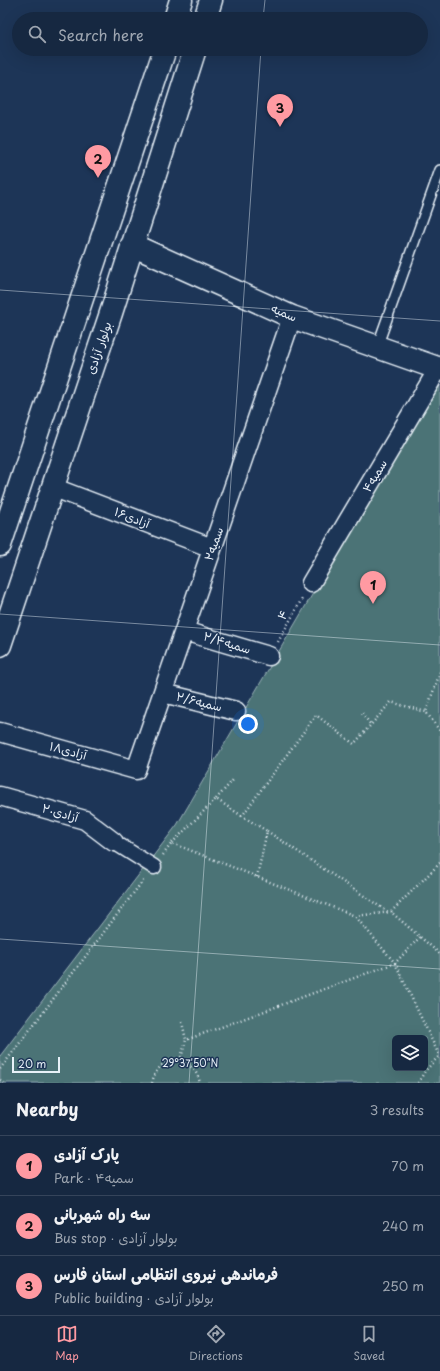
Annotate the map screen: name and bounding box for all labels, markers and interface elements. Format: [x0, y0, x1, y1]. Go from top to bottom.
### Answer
search box [12, 12, 428, 56]
icon: search [26, 23, 48, 45]
text: Search here [58, 23, 144, 46]
pin: 3 [267, 94, 293, 127]
pin: 2 [85, 145, 111, 178]
street label: سمیه [269, 299, 300, 326]
street label: بولوار آزادی [81, 319, 115, 376]
street label: سمیه۴ [357, 456, 391, 495]
street label: آزادی۱۶ [112, 502, 154, 532]
street label: ۲سمیه [199, 524, 227, 563]
pin: 1 [360, 571, 386, 604]
street label: ۴ [272, 606, 292, 623]
street label: سمیه۲/۴ [201, 626, 253, 658]
street label: سمیه۲/۶ [174, 687, 224, 715]
your location [238, 714, 258, 734]
street label: آزادی۱۸ [48, 736, 90, 764]
street label: آزادی۲۰ [40, 798, 82, 826]
map controls [392, 1035, 428, 1071]
button: layers [392, 1035, 428, 1071]
scale bar [12, 1055, 60, 1074]
text: 20 m [18, 1055, 46, 1072]
text: 29°37'50"N [162, 1055, 219, 1070]
text: Nearby [16, 1096, 78, 1122]
text: 3 results [370, 1100, 424, 1119]
text: پارک آزادی [54, 1142, 119, 1165]
text: 1 [26, 1156, 32, 1175]
text: 70 m [391, 1156, 424, 1175]
text: Park · سمیه۴ [54, 1168, 134, 1187]
text: سه راه شهربانی [54, 1202, 151, 1225]
text: 2 [24, 1216, 34, 1235]
text: 240 m [382, 1216, 424, 1235]
text: Bus stop · بولوار آزادی [54, 1228, 178, 1247]
text: فرماندهی نیروی انتظامی استان فارس [54, 1262, 278, 1285]
text: 3 [25, 1276, 33, 1295]
text: 250 m [382, 1276, 424, 1295]
text: Public building · بولوار آزادی [54, 1288, 214, 1307]
tab: Map [55, 1323, 79, 1364]
tab: Directions [189, 1323, 243, 1364]
tab: Saved [353, 1323, 385, 1364]

